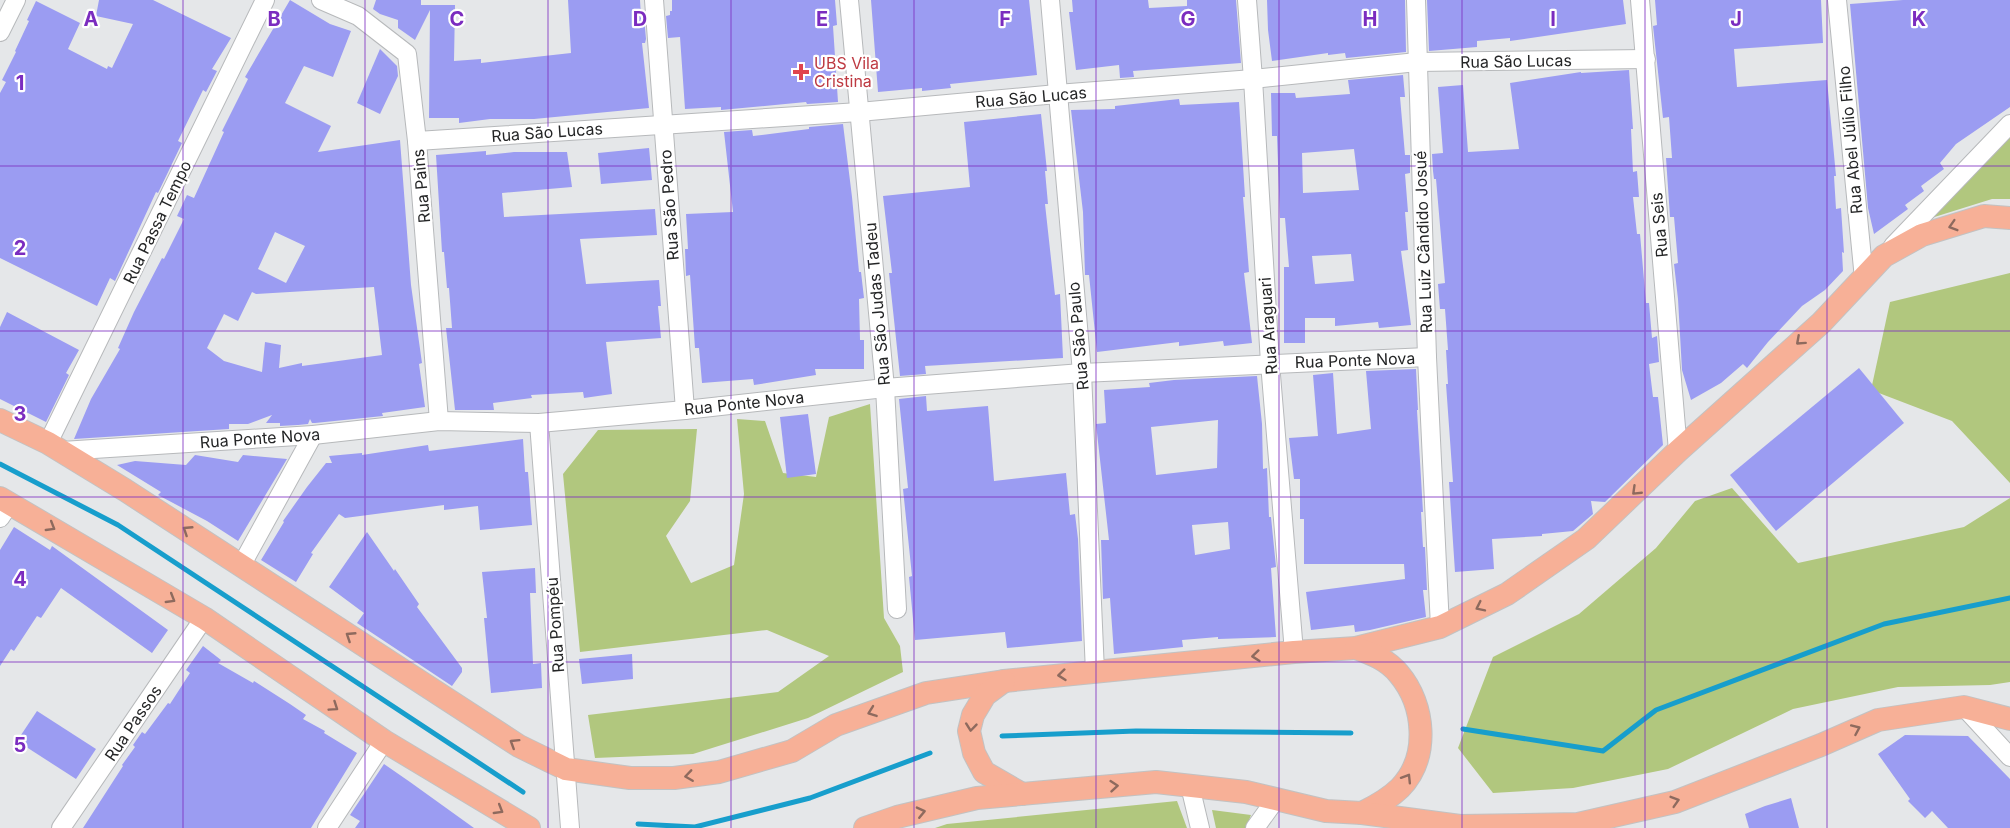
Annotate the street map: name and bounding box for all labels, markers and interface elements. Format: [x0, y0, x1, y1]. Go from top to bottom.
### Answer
text: A [84, 7, 99, 31]
text: B [267, 7, 281, 31]
text: C [450, 7, 464, 31]
text: D [633, 7, 647, 31]
text: E [816, 7, 828, 31]
text: F [999, 7, 1011, 31]
text: G [1180, 7, 1196, 31]
text: H [1363, 7, 1377, 31]
text: I [1550, 7, 1556, 31]
text: J [1730, 7, 1742, 31]
text: K [1912, 7, 1926, 31]
street label: Rua São Lucas [1460, 50, 1572, 72]
place label: UBS Vila Cristina [814, 53, 879, 91]
marker: UBS Vila Cristina [792, 63, 810, 81]
street label: Rua Abel Júlio Filho [1834, 65, 1866, 215]
text: 1 [16, 71, 24, 95]
street label: Rua São Lucas [974, 82, 1088, 112]
street label: Rua São Lucas [491, 118, 603, 146]
street label: Rua Pains [408, 148, 434, 224]
street label: Rua São Pedro [655, 149, 683, 261]
street label: Rua Luiz Cândido Josué [1410, 150, 1436, 334]
street label: Rua Passa Tempo [119, 157, 195, 287]
street label: Rua Seis [1646, 192, 1672, 258]
one-way arrow [1948, 219, 1959, 231]
street label: Rua São Judas Tadeu [860, 222, 894, 386]
text: 2 [14, 236, 26, 260]
street label: Rua Araguari [1255, 277, 1281, 375]
street label: Rua São Paulo [1063, 281, 1093, 391]
one-way arrow [1797, 334, 1807, 345]
street label: Rua Ponte Nova [1294, 348, 1416, 372]
street label: Rua Ponte Nova [683, 387, 805, 419]
text: 3 [14, 402, 26, 426]
street label: Rua Ponte Nova [199, 424, 321, 452]
one-way arrow [1632, 484, 1643, 495]
one-way arrow [44, 520, 55, 532]
one-way arrow [183, 526, 194, 537]
text: 4 [13, 567, 27, 591]
street label: Rua Pompéu [542, 577, 568, 673]
one-way arrow [165, 591, 175, 603]
one-way arrow [1476, 600, 1487, 612]
one-way arrow [346, 632, 356, 644]
one-way arrow [1252, 649, 1261, 662]
one-way arrow [1058, 669, 1067, 681]
street label: Rua Passos [100, 681, 166, 765]
one-way arrow [327, 699, 338, 710]
one-way arrow [867, 705, 878, 718]
one-way arrow [965, 722, 978, 731]
one-way arrow [1850, 725, 1861, 737]
text: 5 [14, 733, 26, 757]
one-way arrow [510, 738, 520, 750]
one-way arrow [685, 769, 694, 781]
one-way arrow [1400, 774, 1412, 784]
one-way arrow [1109, 780, 1118, 793]
one-way arrow [1669, 796, 1680, 808]
one-way arrow [493, 803, 503, 814]
one-way arrow [916, 806, 926, 819]

